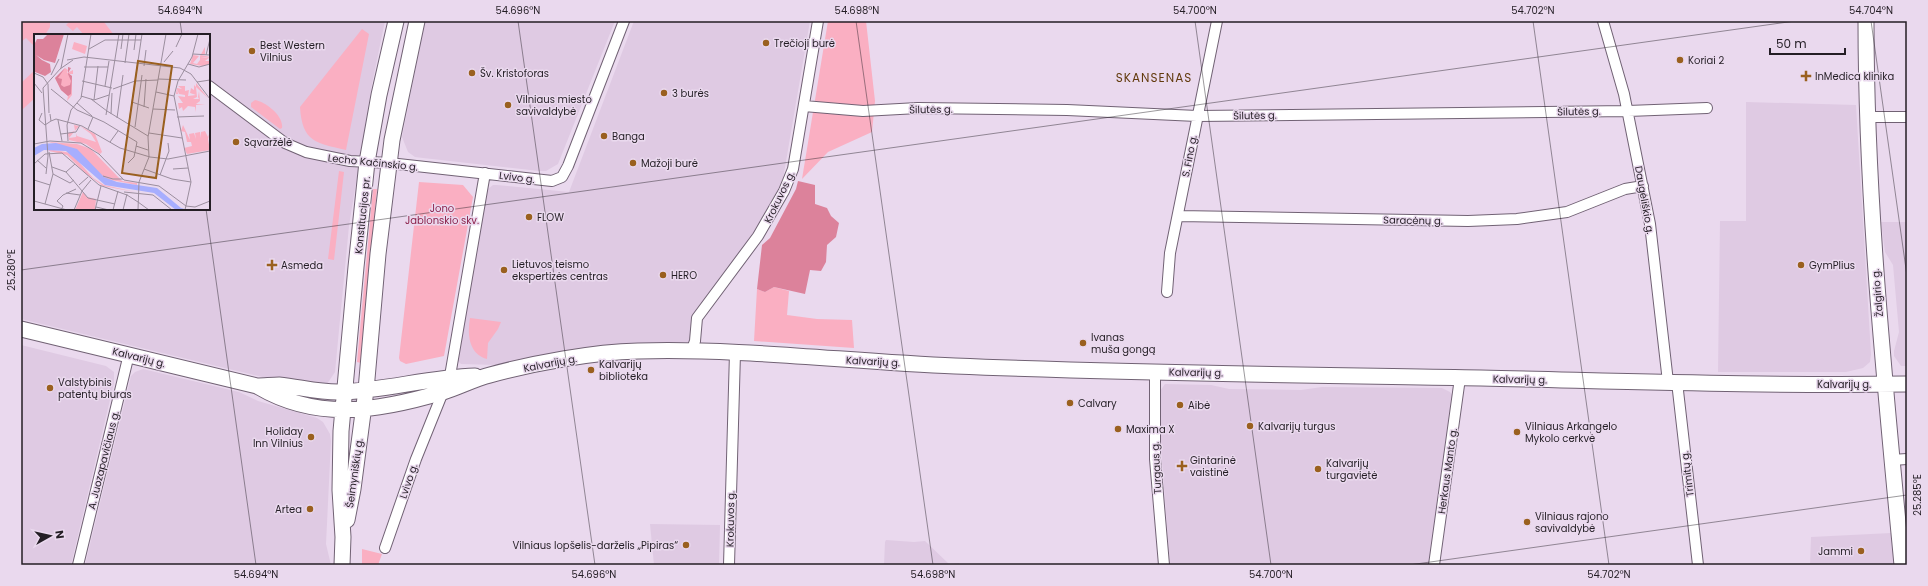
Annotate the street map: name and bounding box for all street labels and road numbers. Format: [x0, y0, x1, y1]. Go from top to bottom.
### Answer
street label: Šilutės g. [909, 102, 953, 117]
street label: Šilutės g. [1557, 104, 1601, 119]
street label: Šilutės g. [1233, 108, 1277, 123]
street label: S. Fino g. [1178, 134, 1201, 178]
street label: Lecho Kačinskio g. [327, 150, 419, 175]
street label: Daugėliškio g. [1631, 165, 1658, 235]
street label: Lvivo g. [498, 168, 536, 187]
street label: Krokuvos g. [760, 169, 799, 226]
street label: Konstitucijos pr. [351, 175, 374, 255]
street label: Saracėnų g. [1383, 212, 1443, 229]
street label: Žalgirio g. [1868, 268, 1887, 318]
street label: Kalvarijų g. [111, 344, 167, 371]
street label: Kalvarijų g. [522, 351, 578, 376]
street label: Kalvarijų g. [846, 353, 900, 370]
street label: Kalvarijų g. [1169, 365, 1223, 380]
street label: Kalvarijų g. [1493, 372, 1547, 387]
street label: Kalvarijų g. [1817, 377, 1871, 392]
street label: A. Juozapavičiaus g. [84, 409, 123, 511]
street label: Herkaus Manto g. [1434, 427, 1461, 515]
street label: Šeimyniškių g. [342, 437, 367, 509]
street label: Turgaus g. [1148, 442, 1165, 494]
street label: Trimitų g. [1677, 450, 1698, 498]
street label: Lvivo g. [396, 462, 421, 501]
street label: Krokuvos g. [723, 491, 738, 547]

